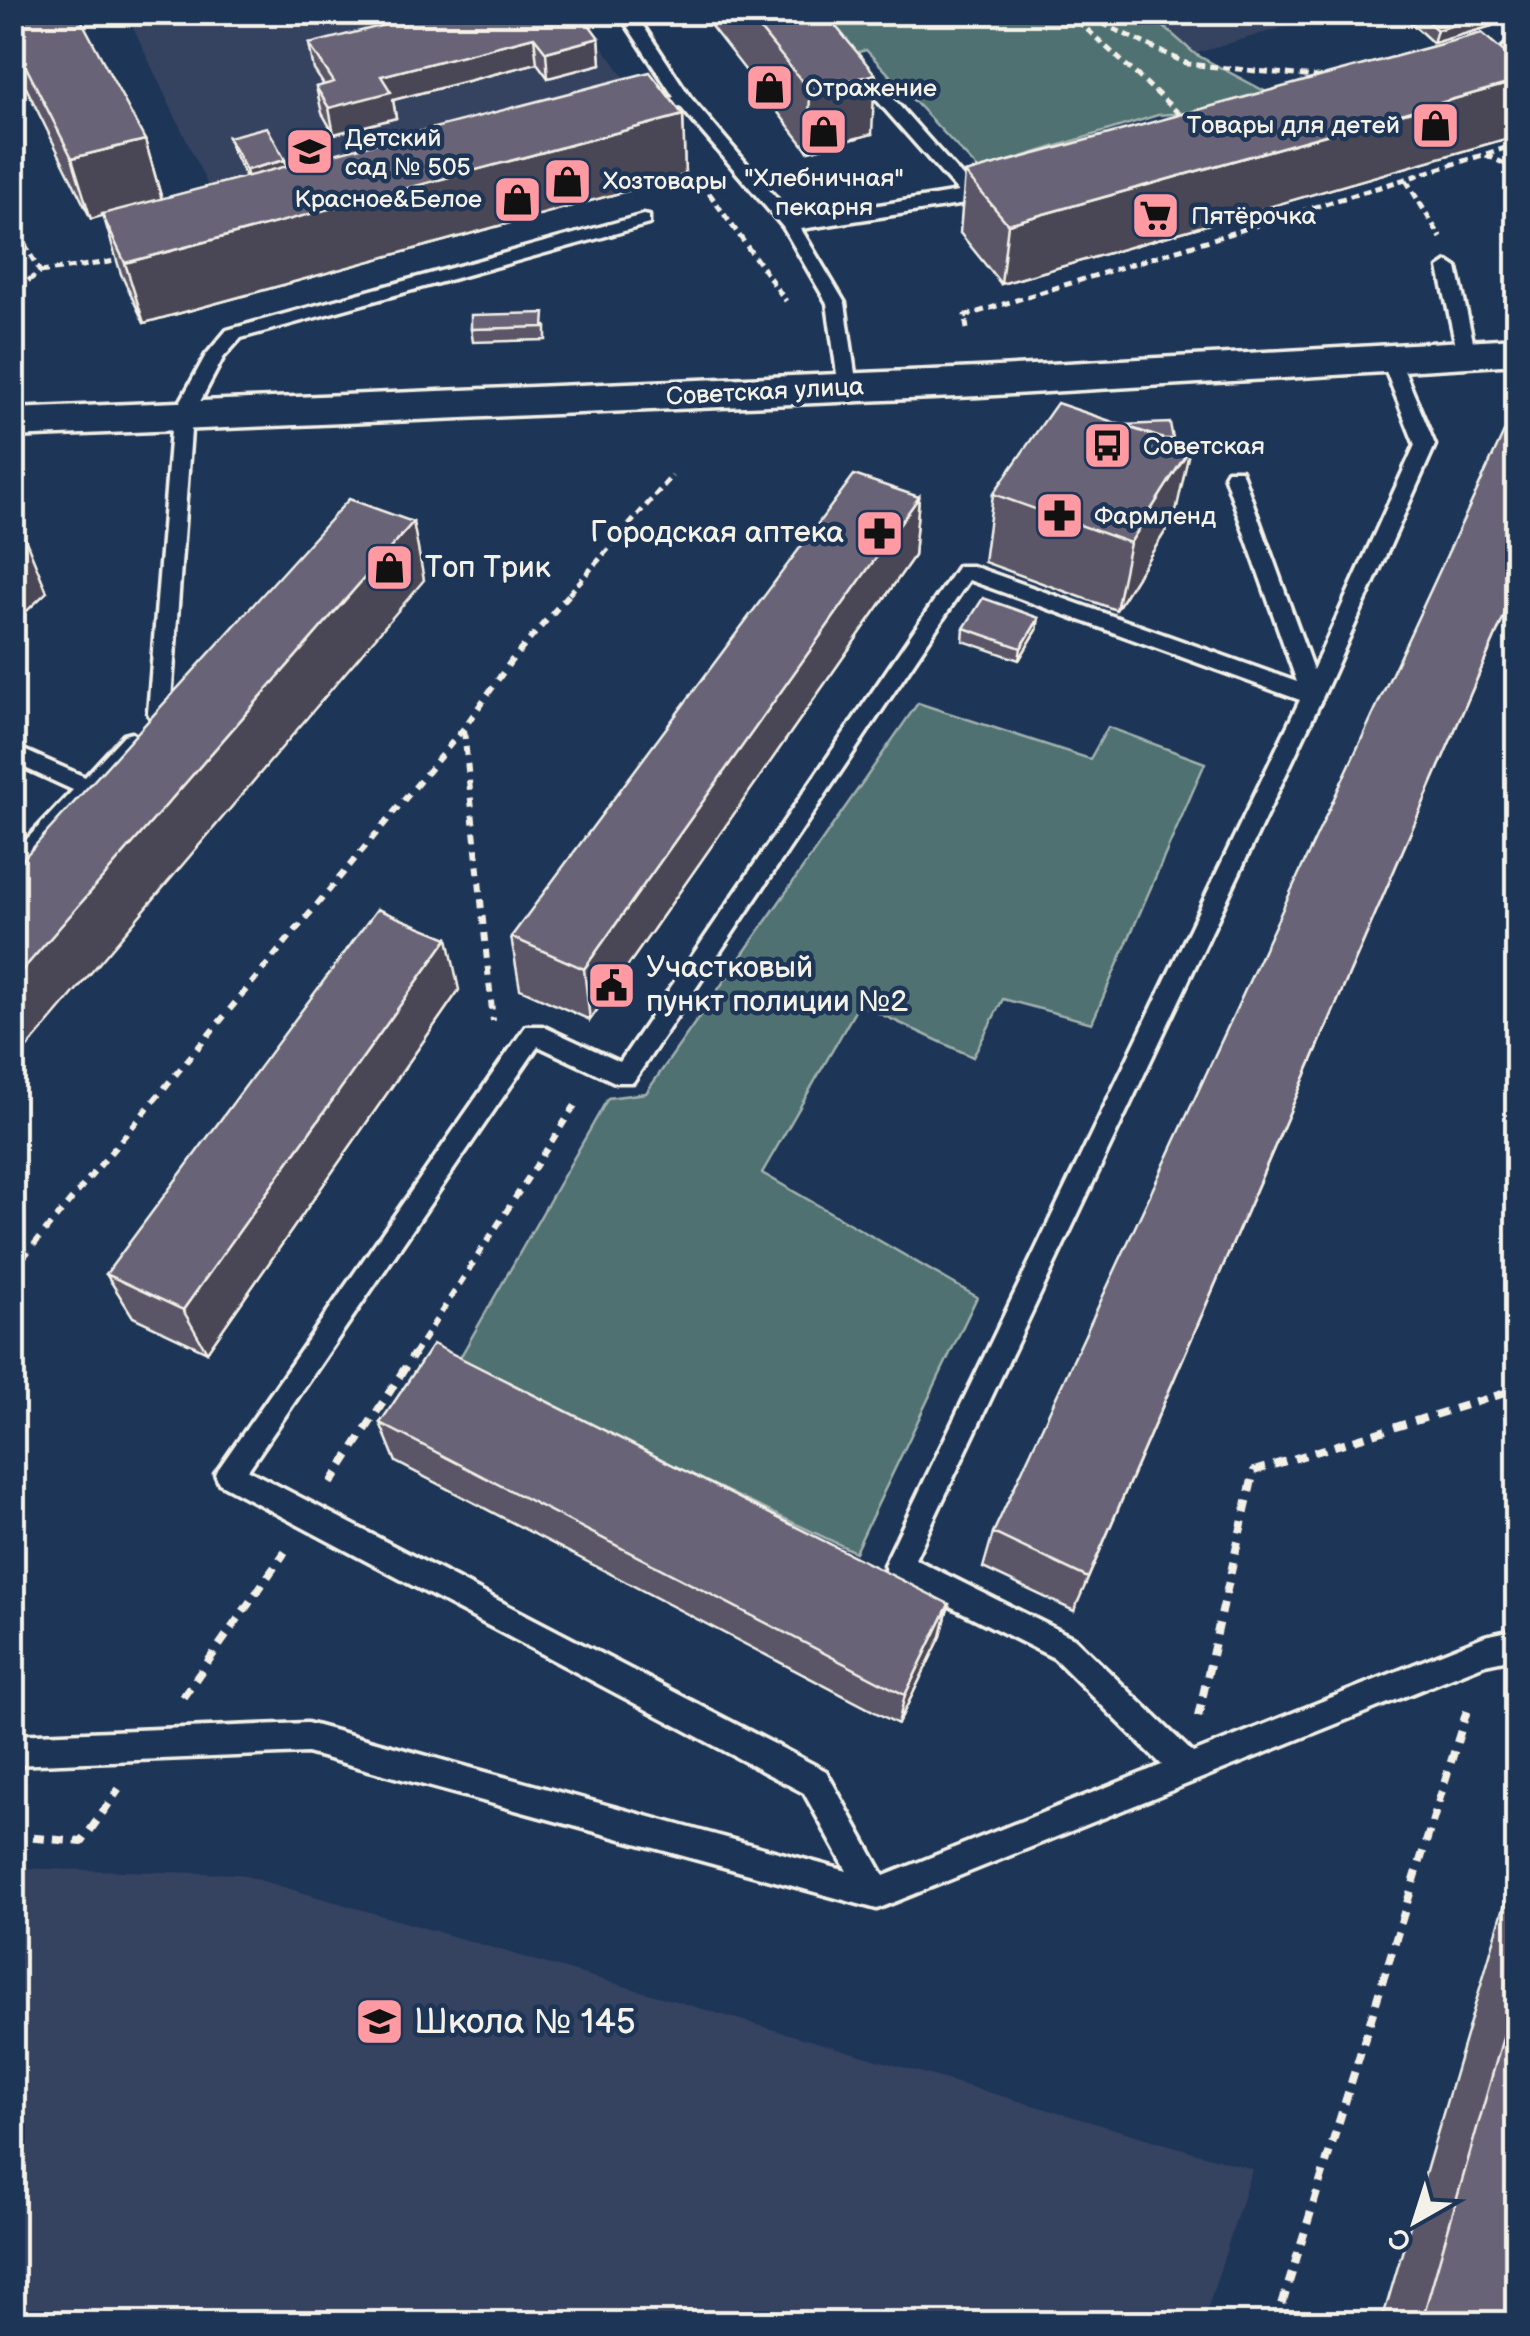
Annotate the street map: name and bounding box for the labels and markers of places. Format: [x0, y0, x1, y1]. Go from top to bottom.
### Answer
shop icon: Отражение [744, 62, 796, 114]
place label: Отражение [805, 73, 937, 104]
shop icon: Товары для детей [1409, 99, 1461, 151]
shop icon: "Хлебничная" пекарня [798, 106, 850, 158]
place label: Товары для детей [1187, 110, 1400, 141]
place label: Детский сад № 505 [345, 123, 471, 183]
school or university icon: Детский сад № 505 [284, 126, 336, 178]
shop icon: Хозтовары [542, 155, 594, 207]
place label: "Хлебничная" пекарня [744, 163, 904, 223]
place label: Хозтовары [603, 166, 727, 197]
shop icon: Красное&Белое [491, 173, 543, 225]
place label: Красное&Белое [295, 184, 482, 215]
supermarket icon: Пятёрочка [1130, 190, 1182, 242]
place label: Пятёрочка [1191, 201, 1316, 232]
bus stop icon: Советская [1082, 420, 1134, 472]
place label: Советская [1143, 431, 1265, 462]
pharmacy icon: Фармленд [1033, 490, 1085, 542]
place label: Фармленд [1094, 501, 1216, 532]
pharmacy icon: Городская аптека [853, 507, 905, 559]
place label: Городская аптека [590, 515, 844, 551]
shop icon: Топ Трик [364, 542, 416, 594]
place label: Топ Трик [425, 550, 551, 586]
place label: Участковый пункт полиции №2 [646, 950, 908, 1020]
public building icon: Участковый пункт полиции №2 [585, 959, 637, 1011]
school or university icon: Школа № 145 [353, 1996, 405, 2048]
place label: Школа № 145 [414, 2001, 636, 2044]

